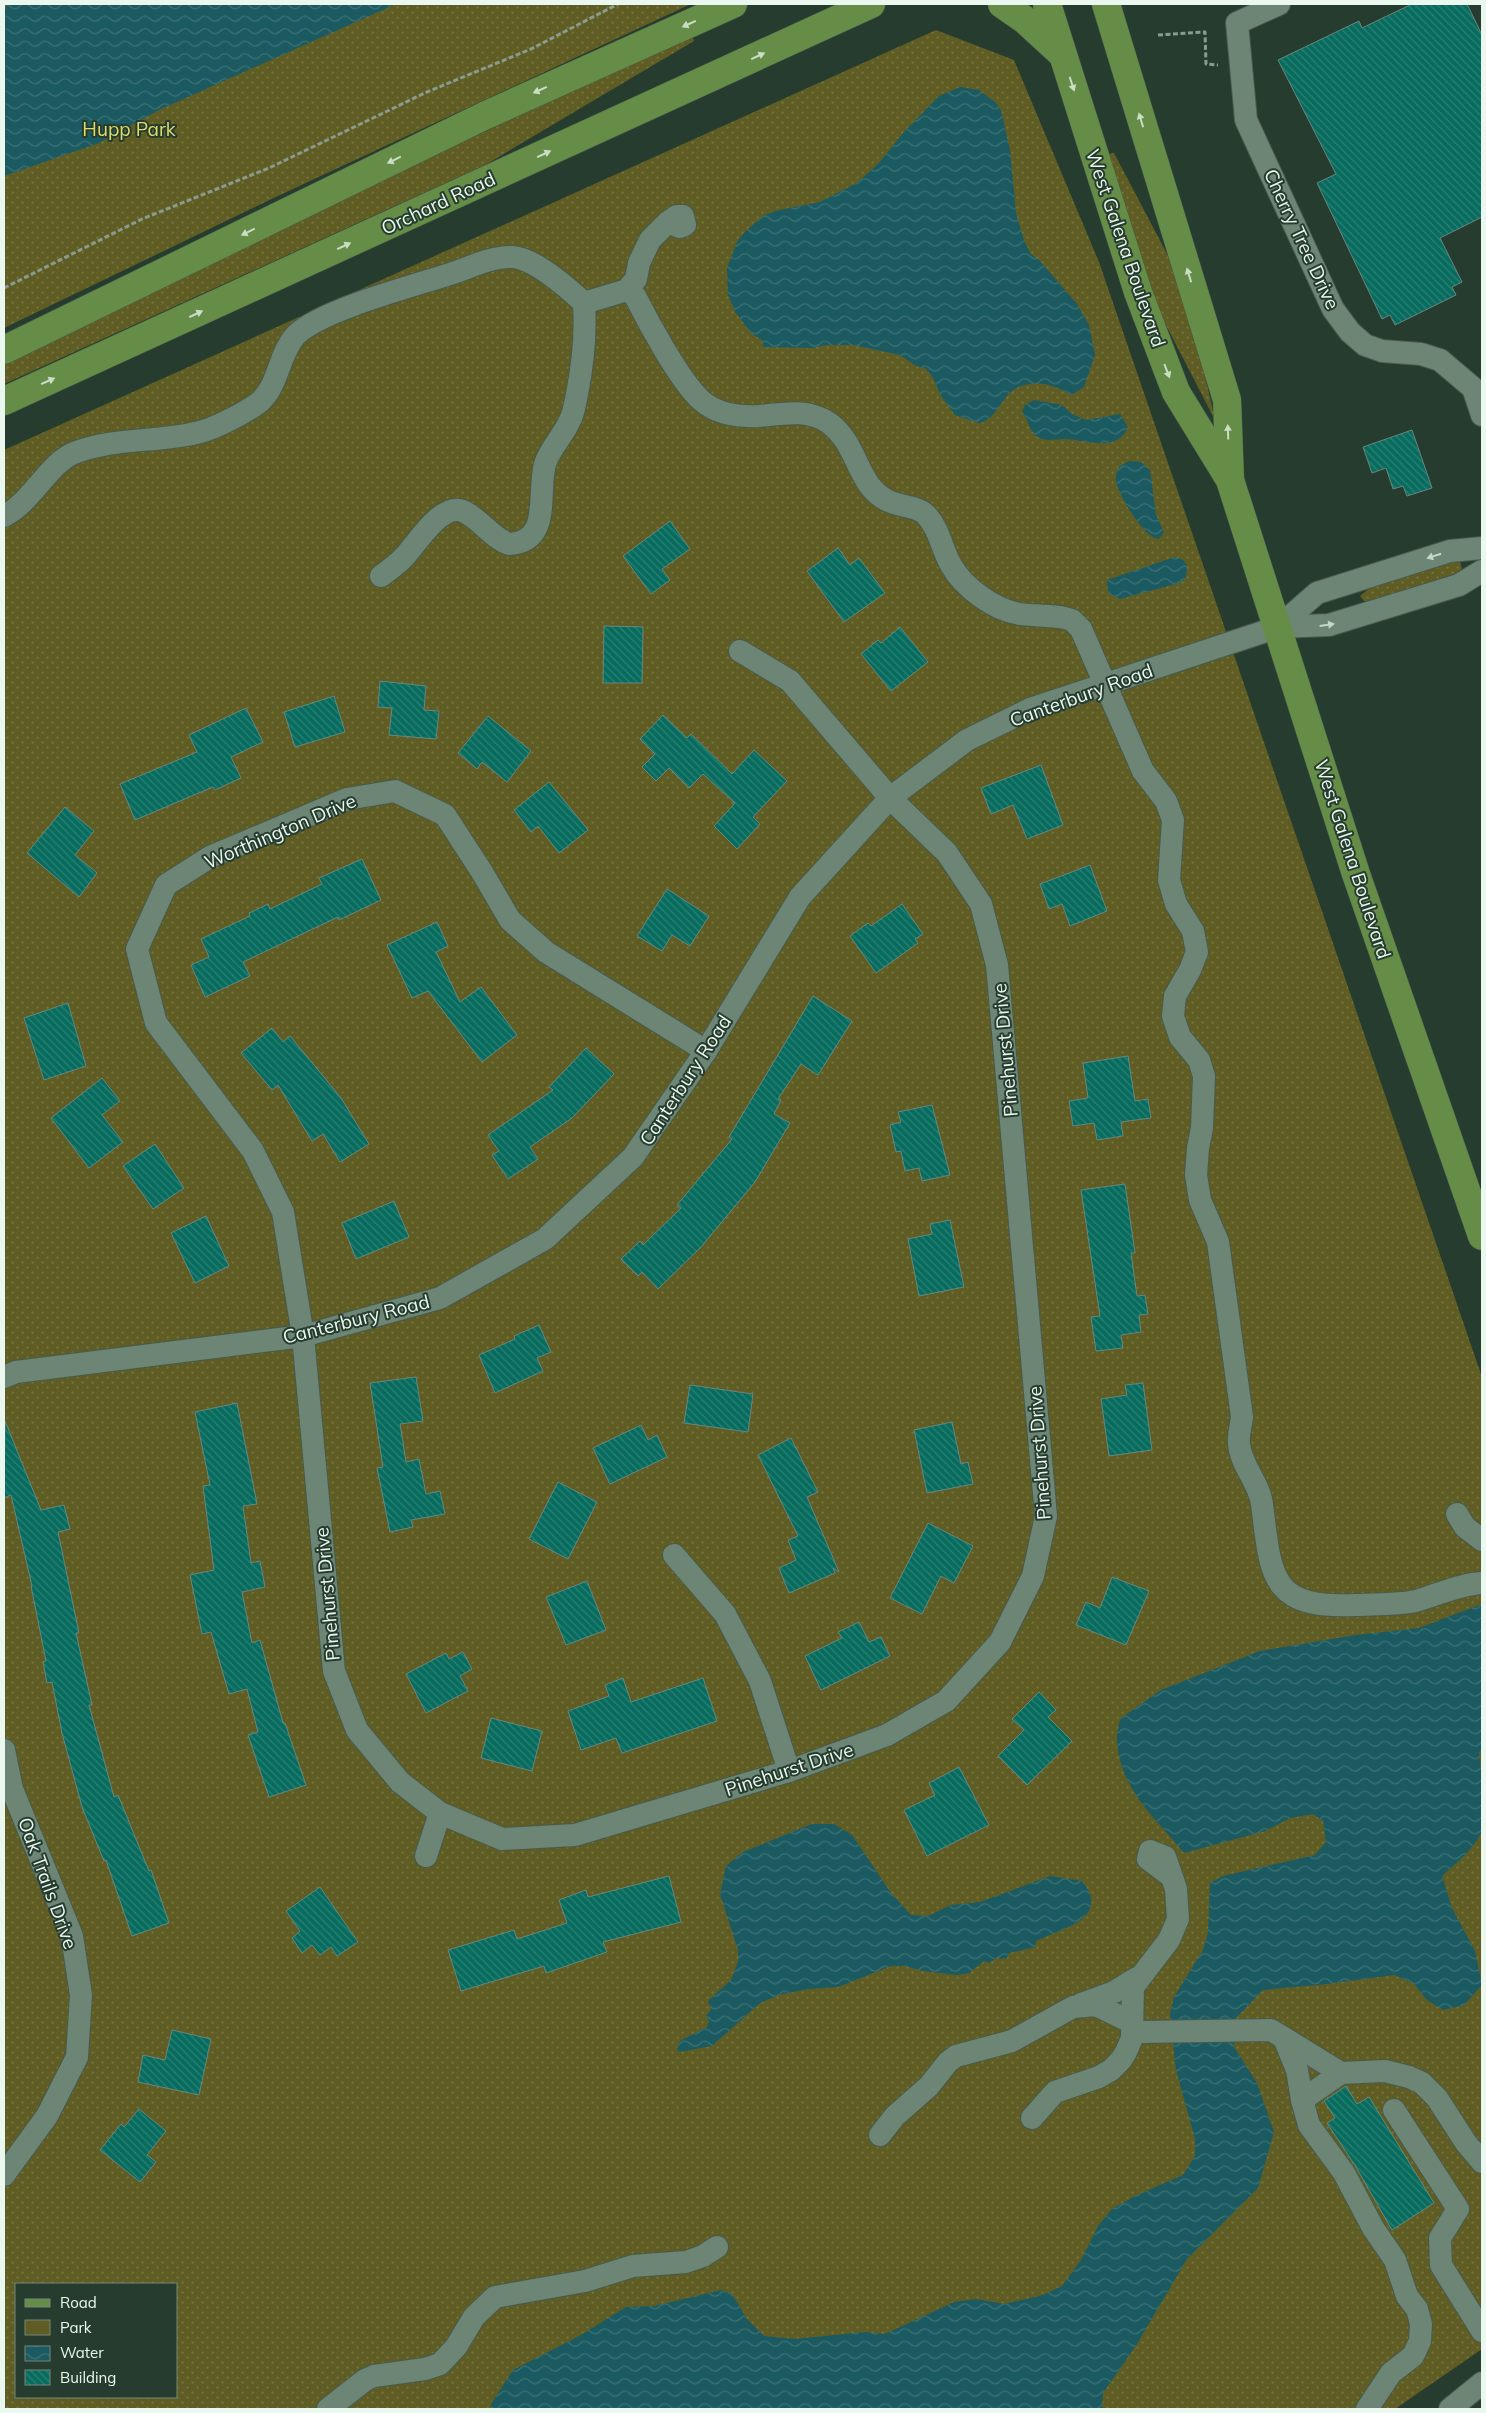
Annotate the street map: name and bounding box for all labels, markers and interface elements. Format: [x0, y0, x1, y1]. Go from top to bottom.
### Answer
one-way arrow [682, 20, 696, 28]
one-way arrow [751, 51, 765, 59]
one-way arrow [1068, 76, 1076, 91]
one-way arrow [533, 86, 548, 95]
one-way arrow [1137, 112, 1144, 127]
park label: Hupp Park [82, 117, 176, 141]
street label: West Galena Boulevard [1081, 146, 1171, 350]
one-way arrow [537, 150, 551, 158]
one-way arrow [387, 156, 401, 164]
street label: Cherry Tree Drive [1259, 165, 1345, 313]
street label: Orchard Road [377, 166, 499, 240]
one-way arrow [241, 228, 255, 236]
one-way arrow [337, 242, 351, 250]
one-way arrow [1184, 267, 1192, 282]
one-way arrow [189, 309, 203, 317]
one-way arrow [1164, 363, 1172, 378]
one-way arrow [41, 377, 55, 385]
one-way arrow [1224, 423, 1232, 439]
one-way arrow [1427, 553, 1442, 560]
one-way arrow [1319, 620, 1335, 628]
street label: Canterbury Road [1006, 658, 1156, 732]
street label: West Galena Boulevard [1309, 756, 1397, 962]
street label: Worthington Drive [200, 788, 360, 874]
street label: Pinehurst Drive [987, 982, 1023, 1118]
street label: Canterbury Road [634, 1010, 736, 1150]
street label: Canterbury Road [280, 1289, 432, 1349]
street label: Pinehurst Drive [1022, 1385, 1056, 1521]
street label: Pinehurst Drive [309, 1526, 345, 1662]
street label: Pinehurst Drive [722, 1737, 856, 1801]
street label: Oak Trails Drive [13, 1814, 83, 1952]
legend [15, 2283, 178, 2398]
text: Road [60, 2293, 97, 2312]
text: Park [60, 2318, 92, 2337]
text: Water [60, 2343, 104, 2362]
text: Building [60, 2368, 116, 2387]

